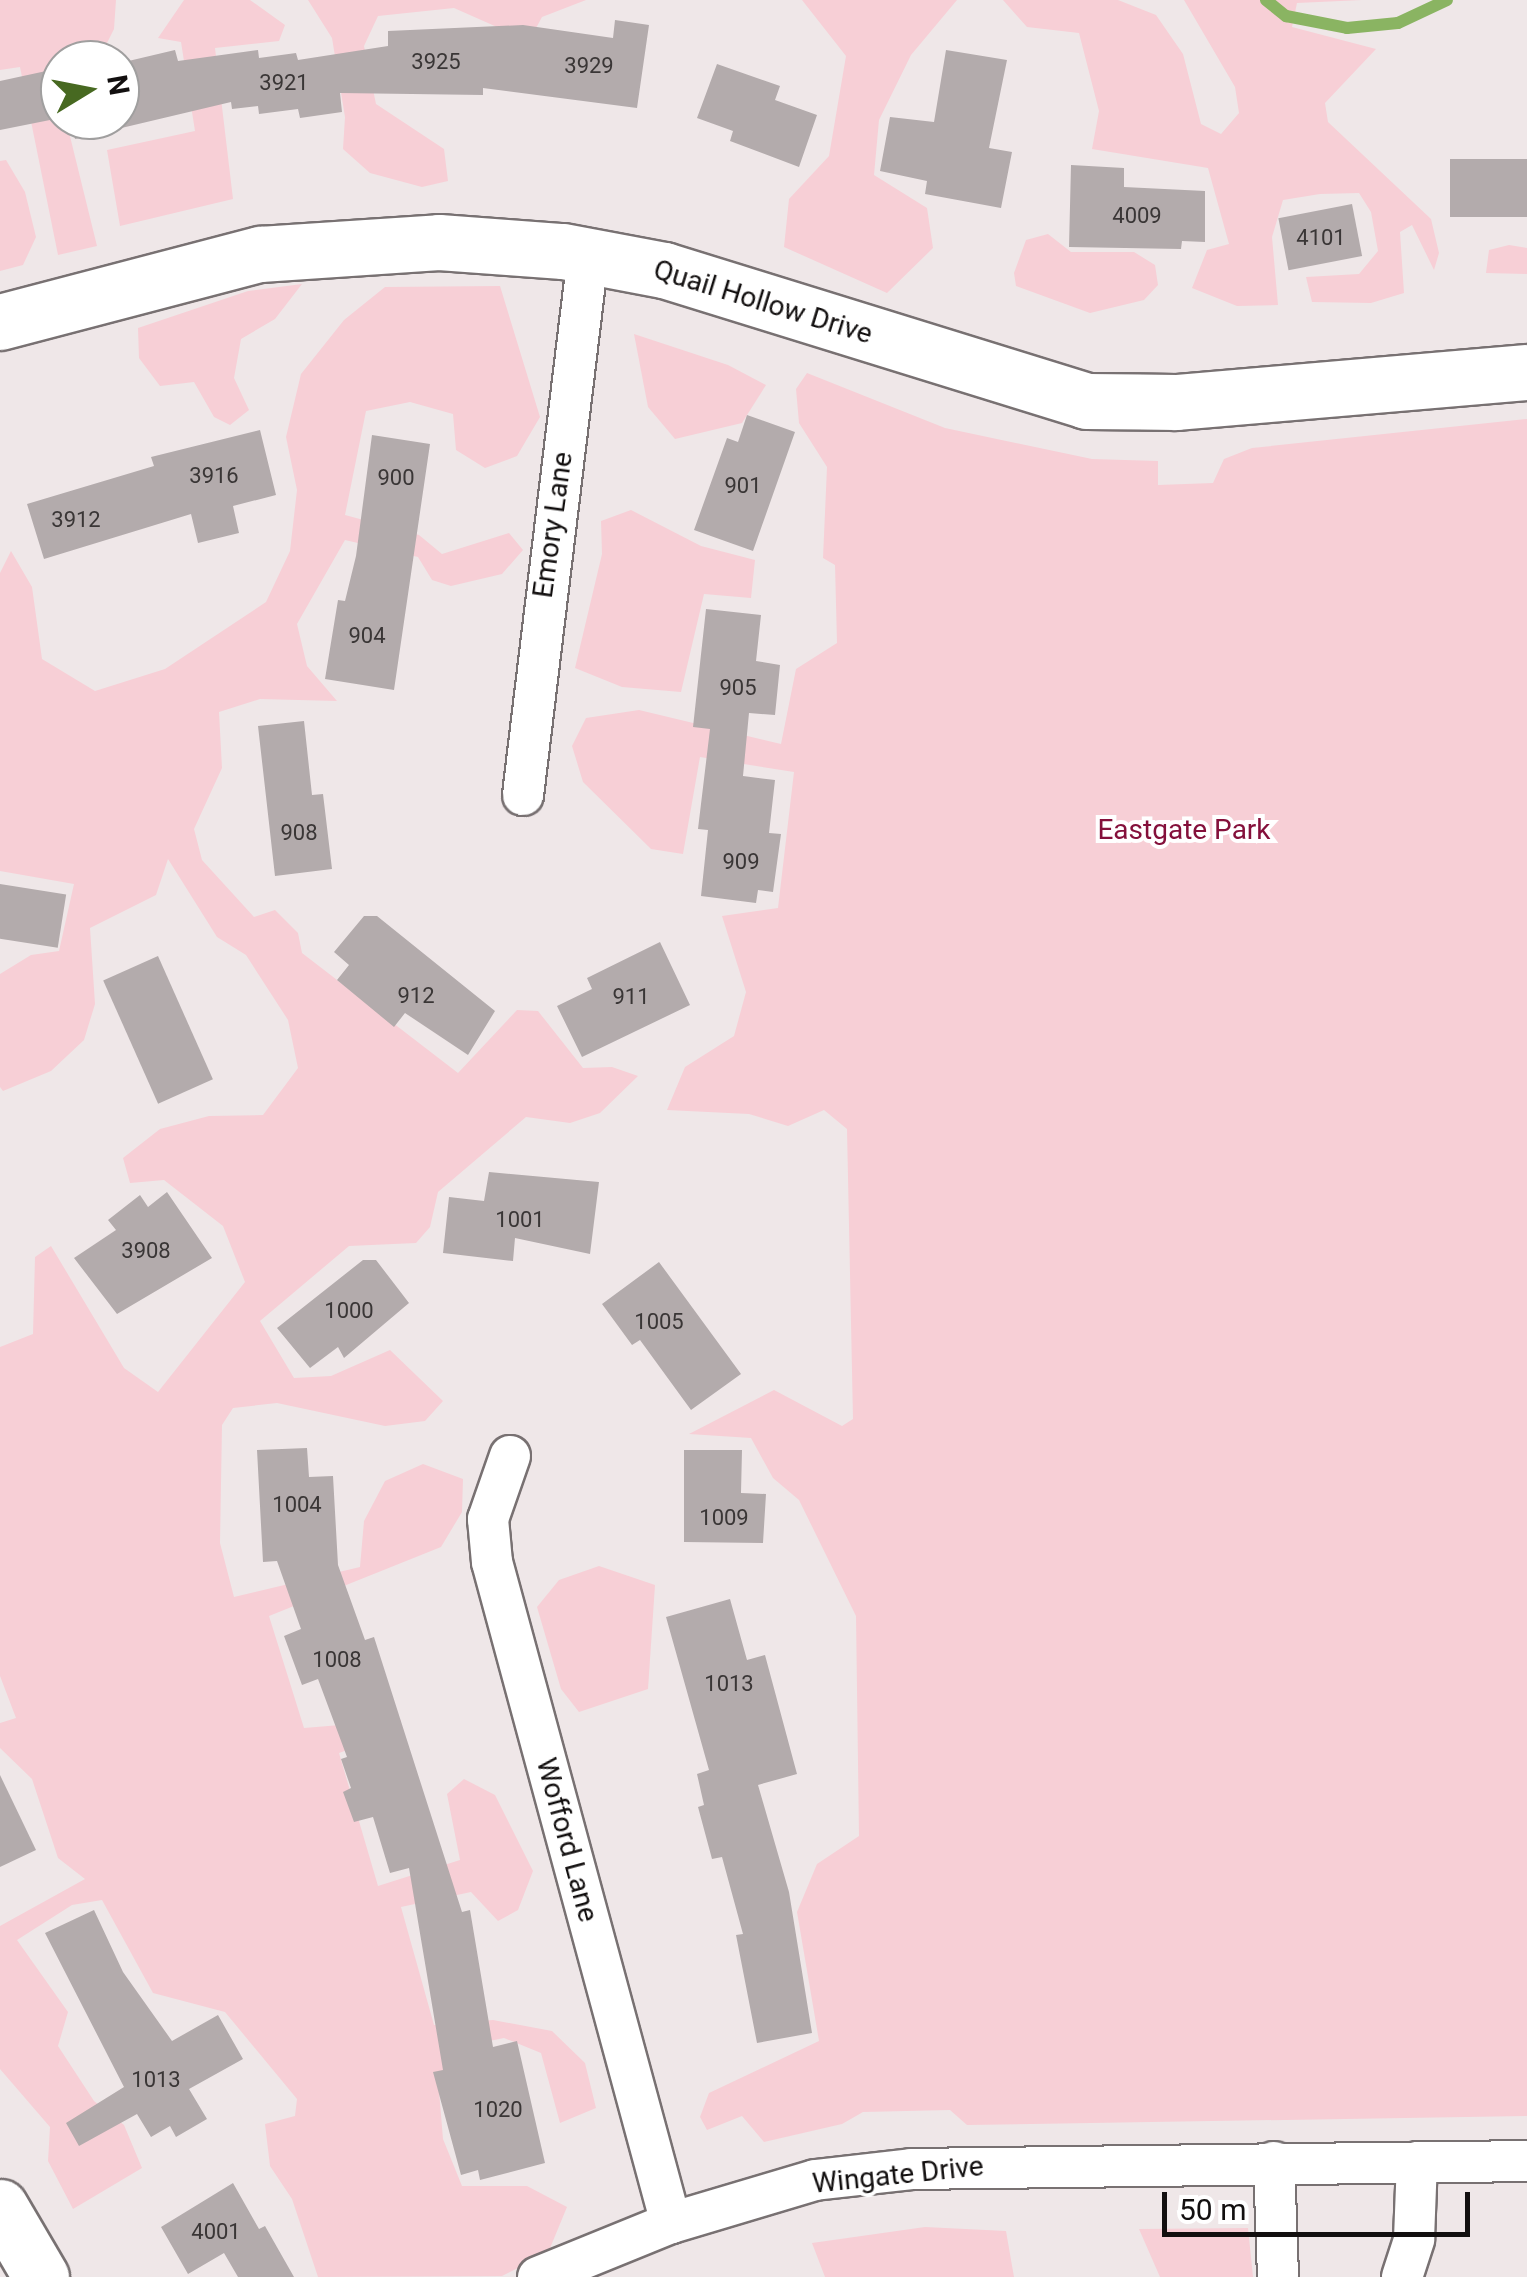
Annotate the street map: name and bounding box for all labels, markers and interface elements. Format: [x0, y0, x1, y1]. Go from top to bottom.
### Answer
north arrow [40, 40, 140, 140]
house number: 3925 [411, 49, 461, 75]
house number: 3929 [564, 53, 614, 79]
house number: 3921 [259, 70, 309, 96]
text: N [100, 72, 136, 98]
house number: 4009 [1112, 203, 1162, 229]
house number: 4101 [1296, 225, 1346, 251]
street label: Quail Hollow Drive [650, 253, 876, 351]
street label: Emory Lane [526, 450, 580, 600]
house number: 3916 [189, 463, 239, 489]
house number: 900 [377, 465, 415, 491]
house number: 901 [724, 473, 762, 499]
house number: 3912 [51, 507, 101, 533]
house number: 904 [348, 623, 386, 649]
house number: 905 [719, 675, 757, 701]
park label: Eastgate Park [1097, 813, 1271, 847]
house number: 908 [280, 820, 318, 846]
house number: 909 [722, 849, 760, 875]
house number: 912 [397, 983, 435, 1009]
house number: 911 [612, 984, 650, 1010]
house number: 1001 [495, 1207, 545, 1233]
house number: 3908 [121, 1238, 171, 1264]
house number: 1000 [324, 1298, 374, 1324]
house number: 1005 [634, 1309, 684, 1335]
house number: 1004 [272, 1492, 322, 1518]
house number: 1009 [699, 1505, 749, 1531]
house number: 1008 [312, 1647, 362, 1673]
house number: 1013 [704, 1671, 754, 1697]
street label: Wofford Lane [529, 1754, 605, 1926]
house number: 1013 [131, 2067, 181, 2093]
house number: 1020 [473, 2097, 523, 2123]
street label: Wingate Drive [811, 2149, 985, 2201]
scale bar [1167, 2172, 1474, 2234]
text: 50 m [1179, 2192, 1246, 2227]
house number: 4001 [191, 2219, 241, 2245]

